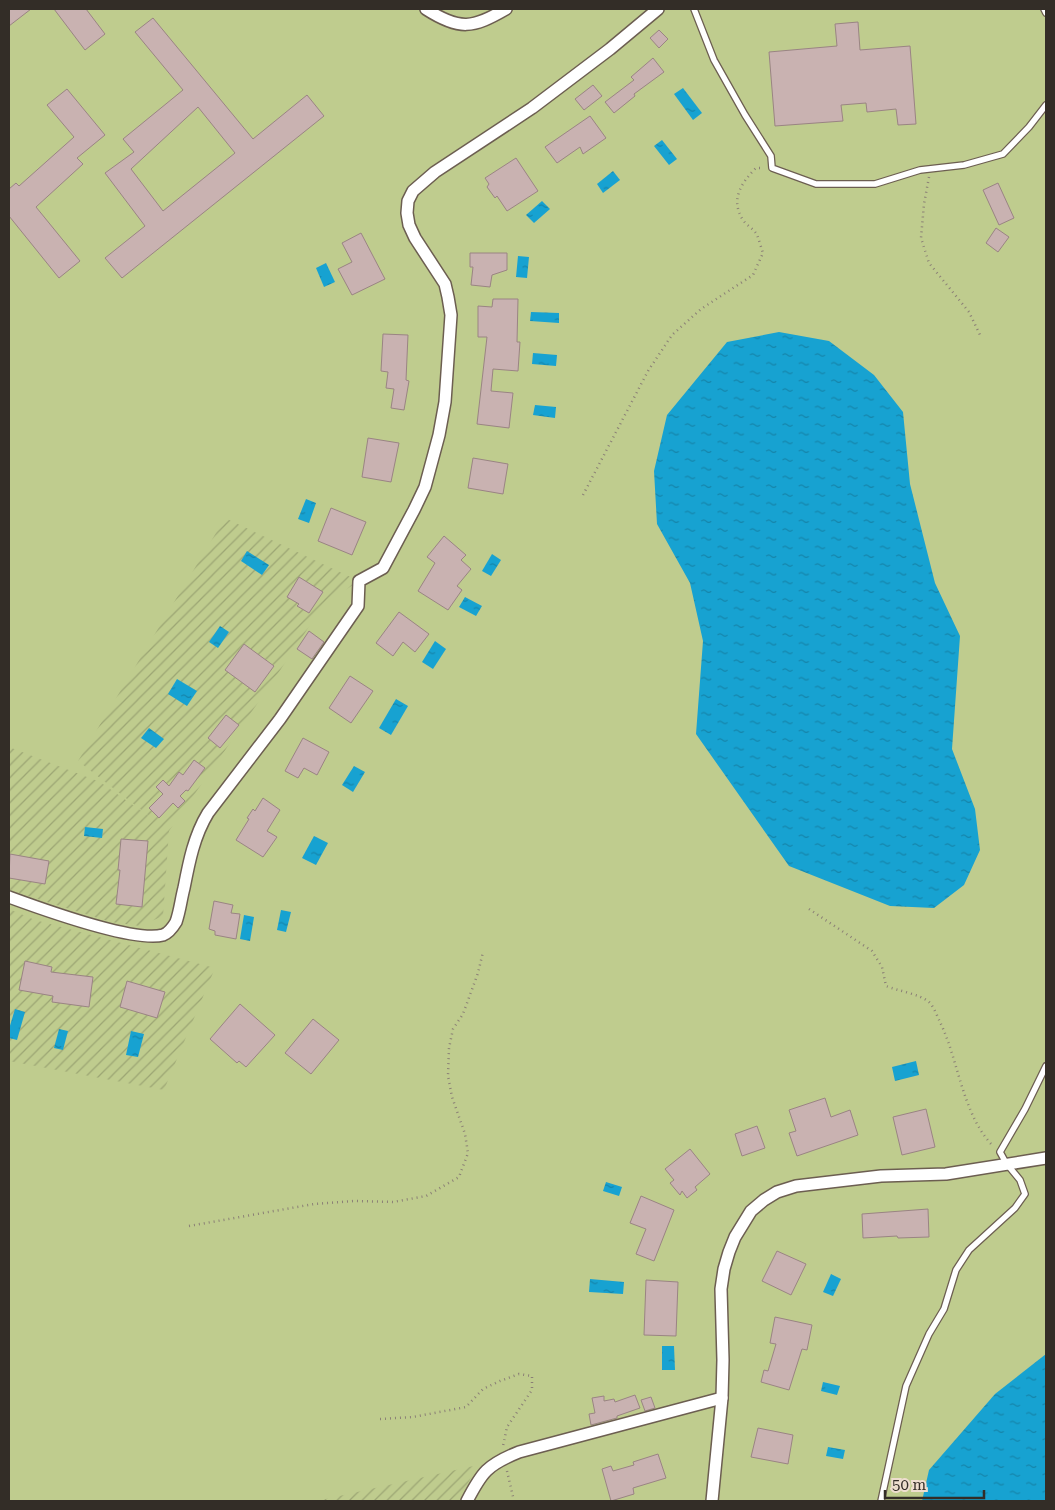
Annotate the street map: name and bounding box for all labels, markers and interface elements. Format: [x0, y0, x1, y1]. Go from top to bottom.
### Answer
scale bar [885, 1468, 984, 1500]
text: 50 m [892, 1476, 927, 1494]

